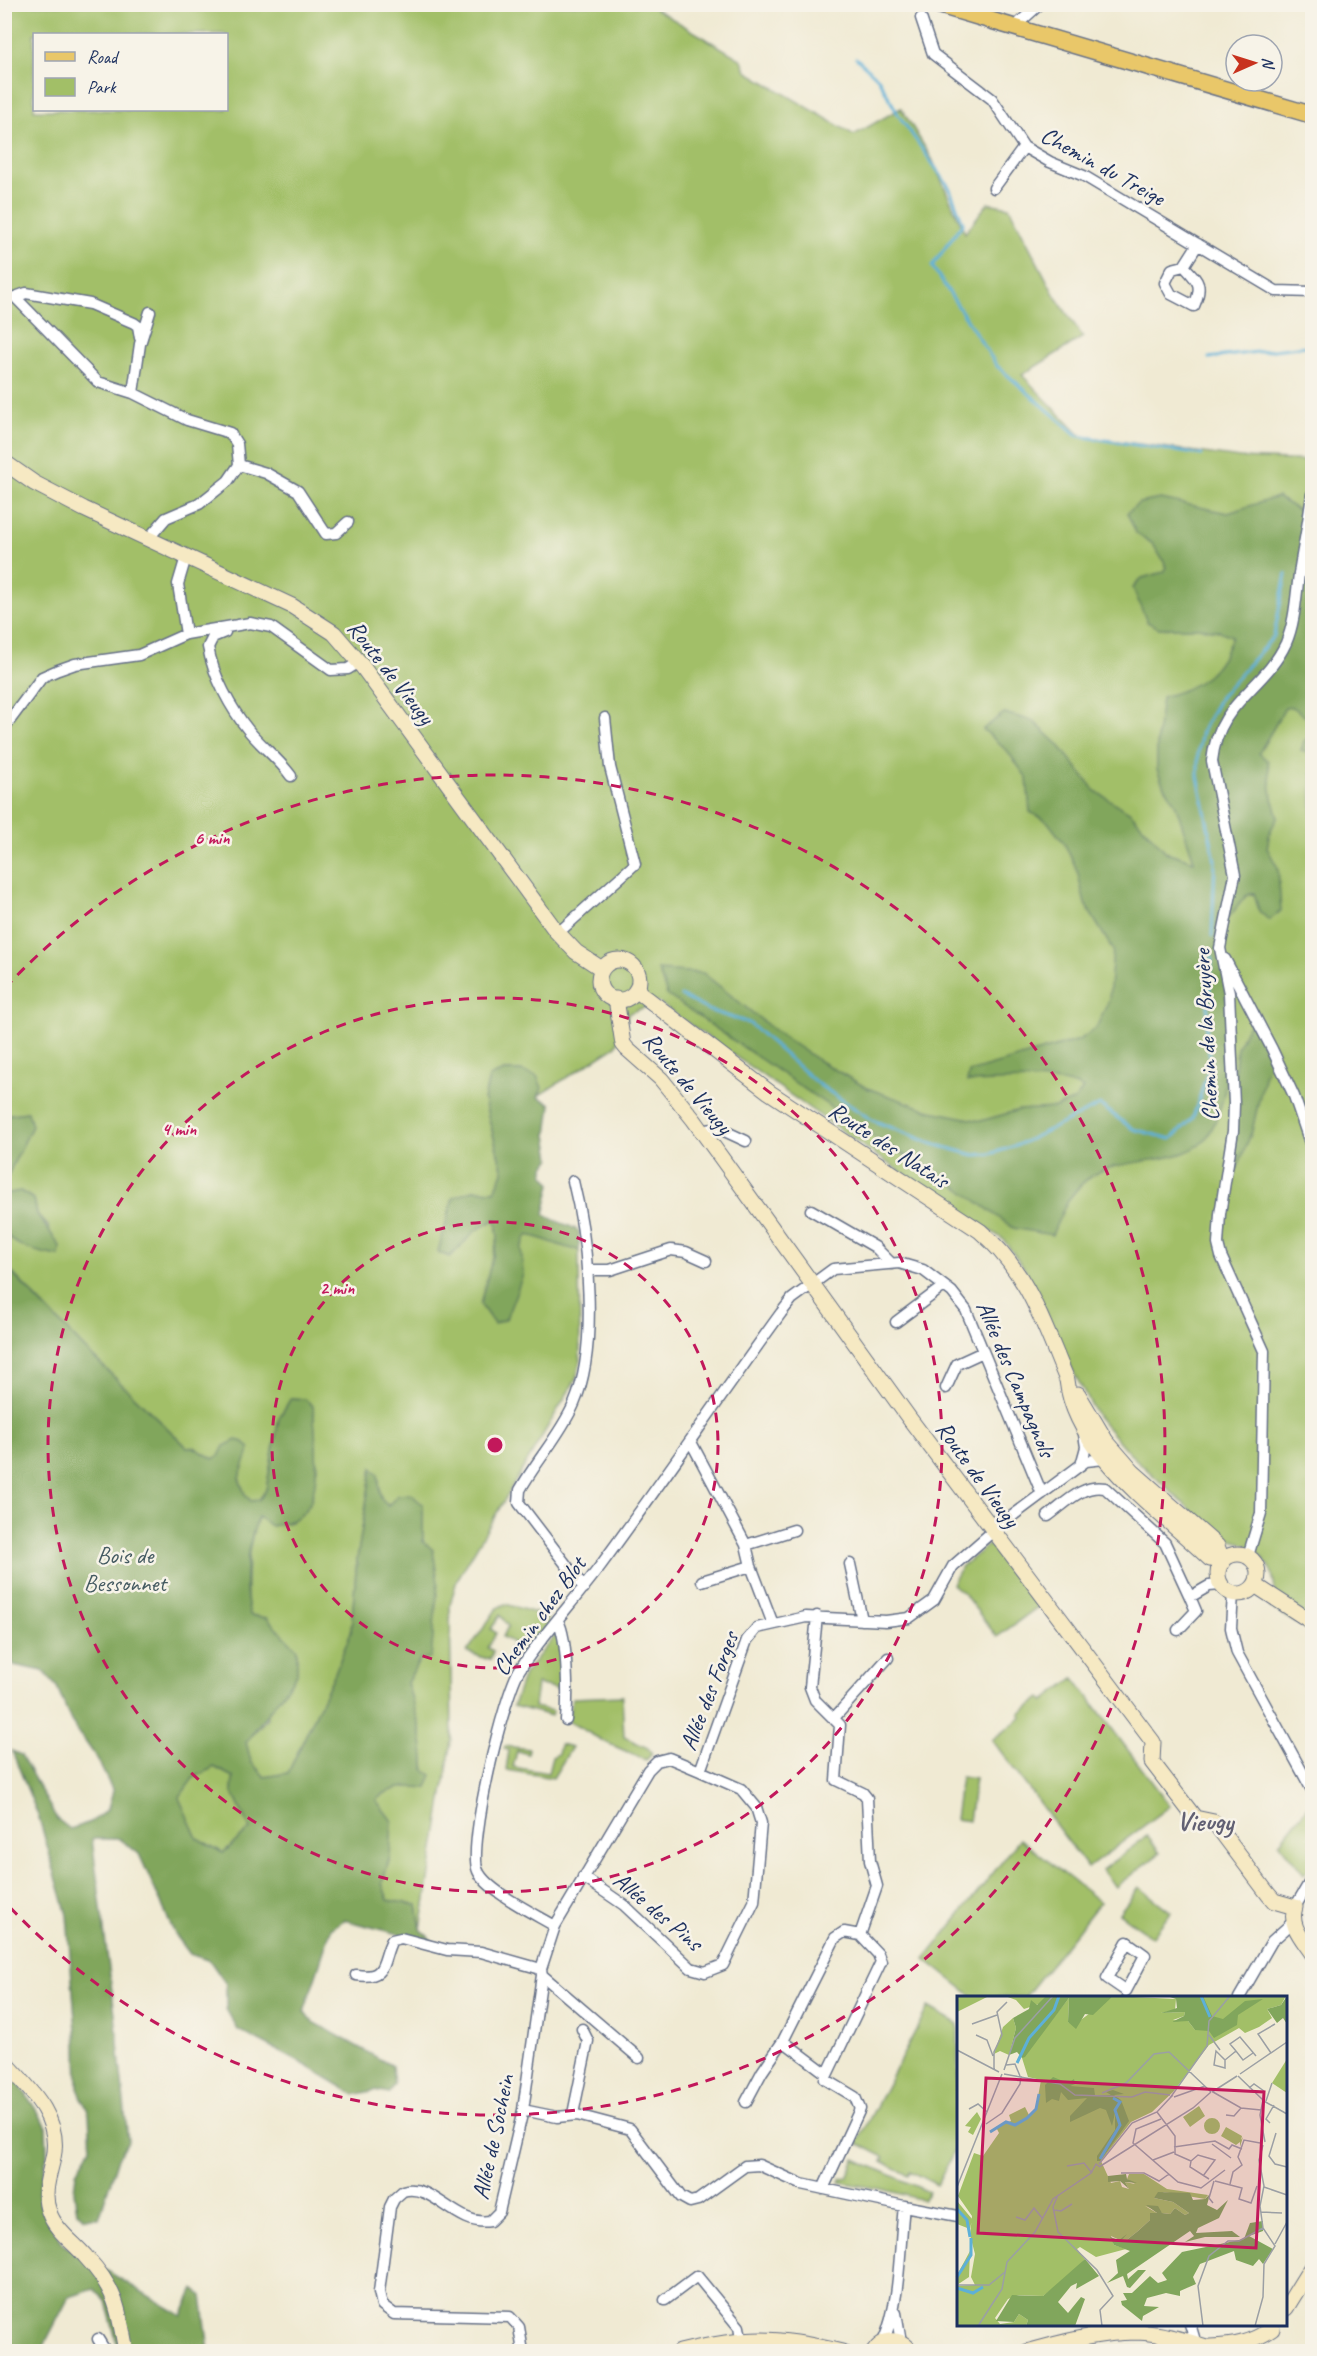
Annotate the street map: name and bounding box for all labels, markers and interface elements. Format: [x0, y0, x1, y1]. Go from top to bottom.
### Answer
legend [33, 33, 228, 111]
north arrow [1224, 33, 1284, 93]
text: Road [87, 46, 120, 68]
text: N [1258, 57, 1278, 71]
text: Park [87, 76, 117, 98]
street label: Chemin du Treige [1036, 120, 1172, 213]
street label: Route de Vieugy [341, 614, 442, 732]
text: 6 min [195, 827, 230, 849]
street label: Chemin de la Bruyère [1186, 946, 1225, 1122]
street label: Route de Vieugy [637, 1026, 741, 1142]
street label: Route des Natais [823, 1095, 956, 1196]
text: 4 min [162, 1118, 197, 1140]
text: 2 min [320, 1277, 355, 1299]
street label: Allée des Campagnols [970, 1296, 1063, 1463]
street label: Route de Vieugy [929, 1415, 1028, 1535]
centre of rings [485, 1435, 505, 1455]
park label: Bois de Bessonnet [84, 1540, 168, 1598]
street label: Chemin chez Blot [486, 1549, 593, 1681]
street label: Allée des Forges [673, 1626, 746, 1755]
district label: Vieugy [1177, 1804, 1236, 1838]
street label: Allée des Pins [607, 1865, 711, 1959]
inset map [957, 1996, 1287, 2326]
street label: Allée de Sochein [465, 2071, 521, 2202]

